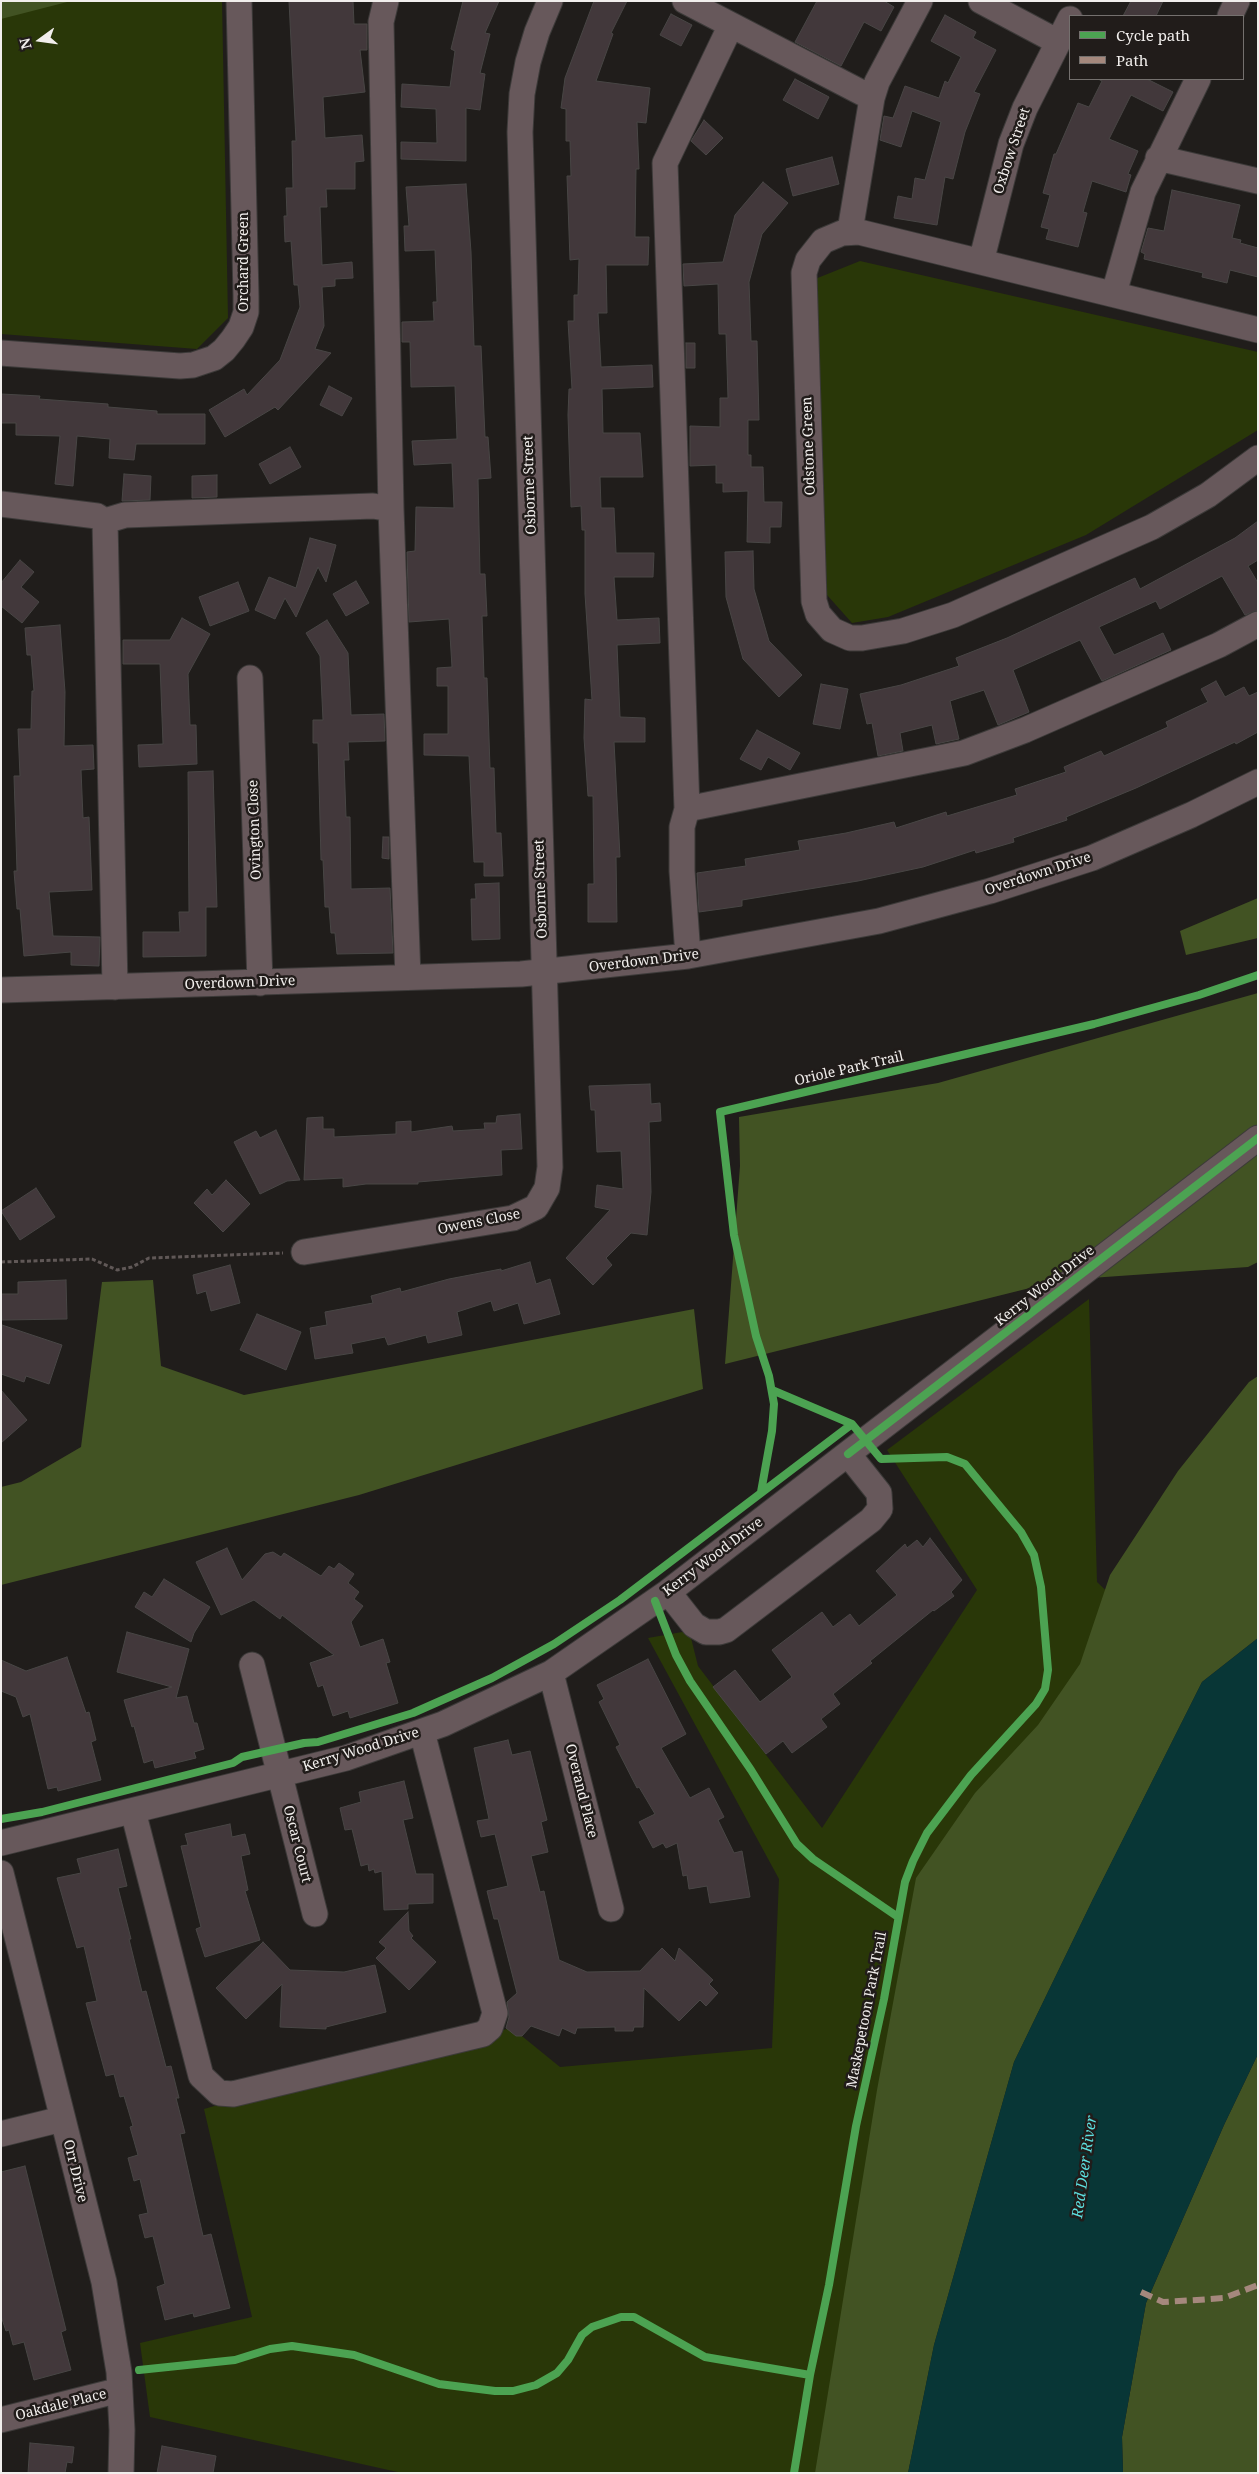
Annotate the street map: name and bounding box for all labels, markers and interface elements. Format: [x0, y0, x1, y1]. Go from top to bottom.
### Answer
north arrow [15, 15, 65, 65]
legend [1069, 15, 1244, 80]
text: Cycle path [1116, 25, 1190, 45]
text: N [14, 36, 36, 51]
text: Path [1116, 50, 1148, 70]
street label: Oxbow Street [990, 106, 1034, 196]
street label: Orchard Green [236, 212, 252, 312]
street label: Odstone Green [799, 396, 819, 496]
street label: Osborne Street [520, 435, 540, 535]
street label: Ovington Close [245, 780, 265, 880]
street label: Osborne Street [531, 839, 551, 939]
street label: Overdown Drive [983, 849, 1093, 899]
street label: Overdown Drive [588, 946, 700, 976]
street label: Overdown Drive [184, 973, 296, 993]
street label: Oriole Park Trail [793, 1048, 905, 1090]
street label: Owens Close [436, 1206, 522, 1238]
street label: Kerry Wood Drive [992, 1242, 1098, 1330]
street label: Kerry Wood Drive [660, 1514, 766, 1600]
street label: Kerry Wood Drive [301, 1724, 421, 1776]
street label: Overand Place [561, 1742, 601, 1840]
street label: Oscar Court [279, 1804, 315, 1884]
street label: Maskepetoon Park Trail [844, 1930, 890, 2090]
water label: Red Deer River [1069, 2114, 1101, 2220]
street label: Orr Drive [59, 2138, 91, 2204]
street label: Oakdale Place [14, 2386, 108, 2424]

